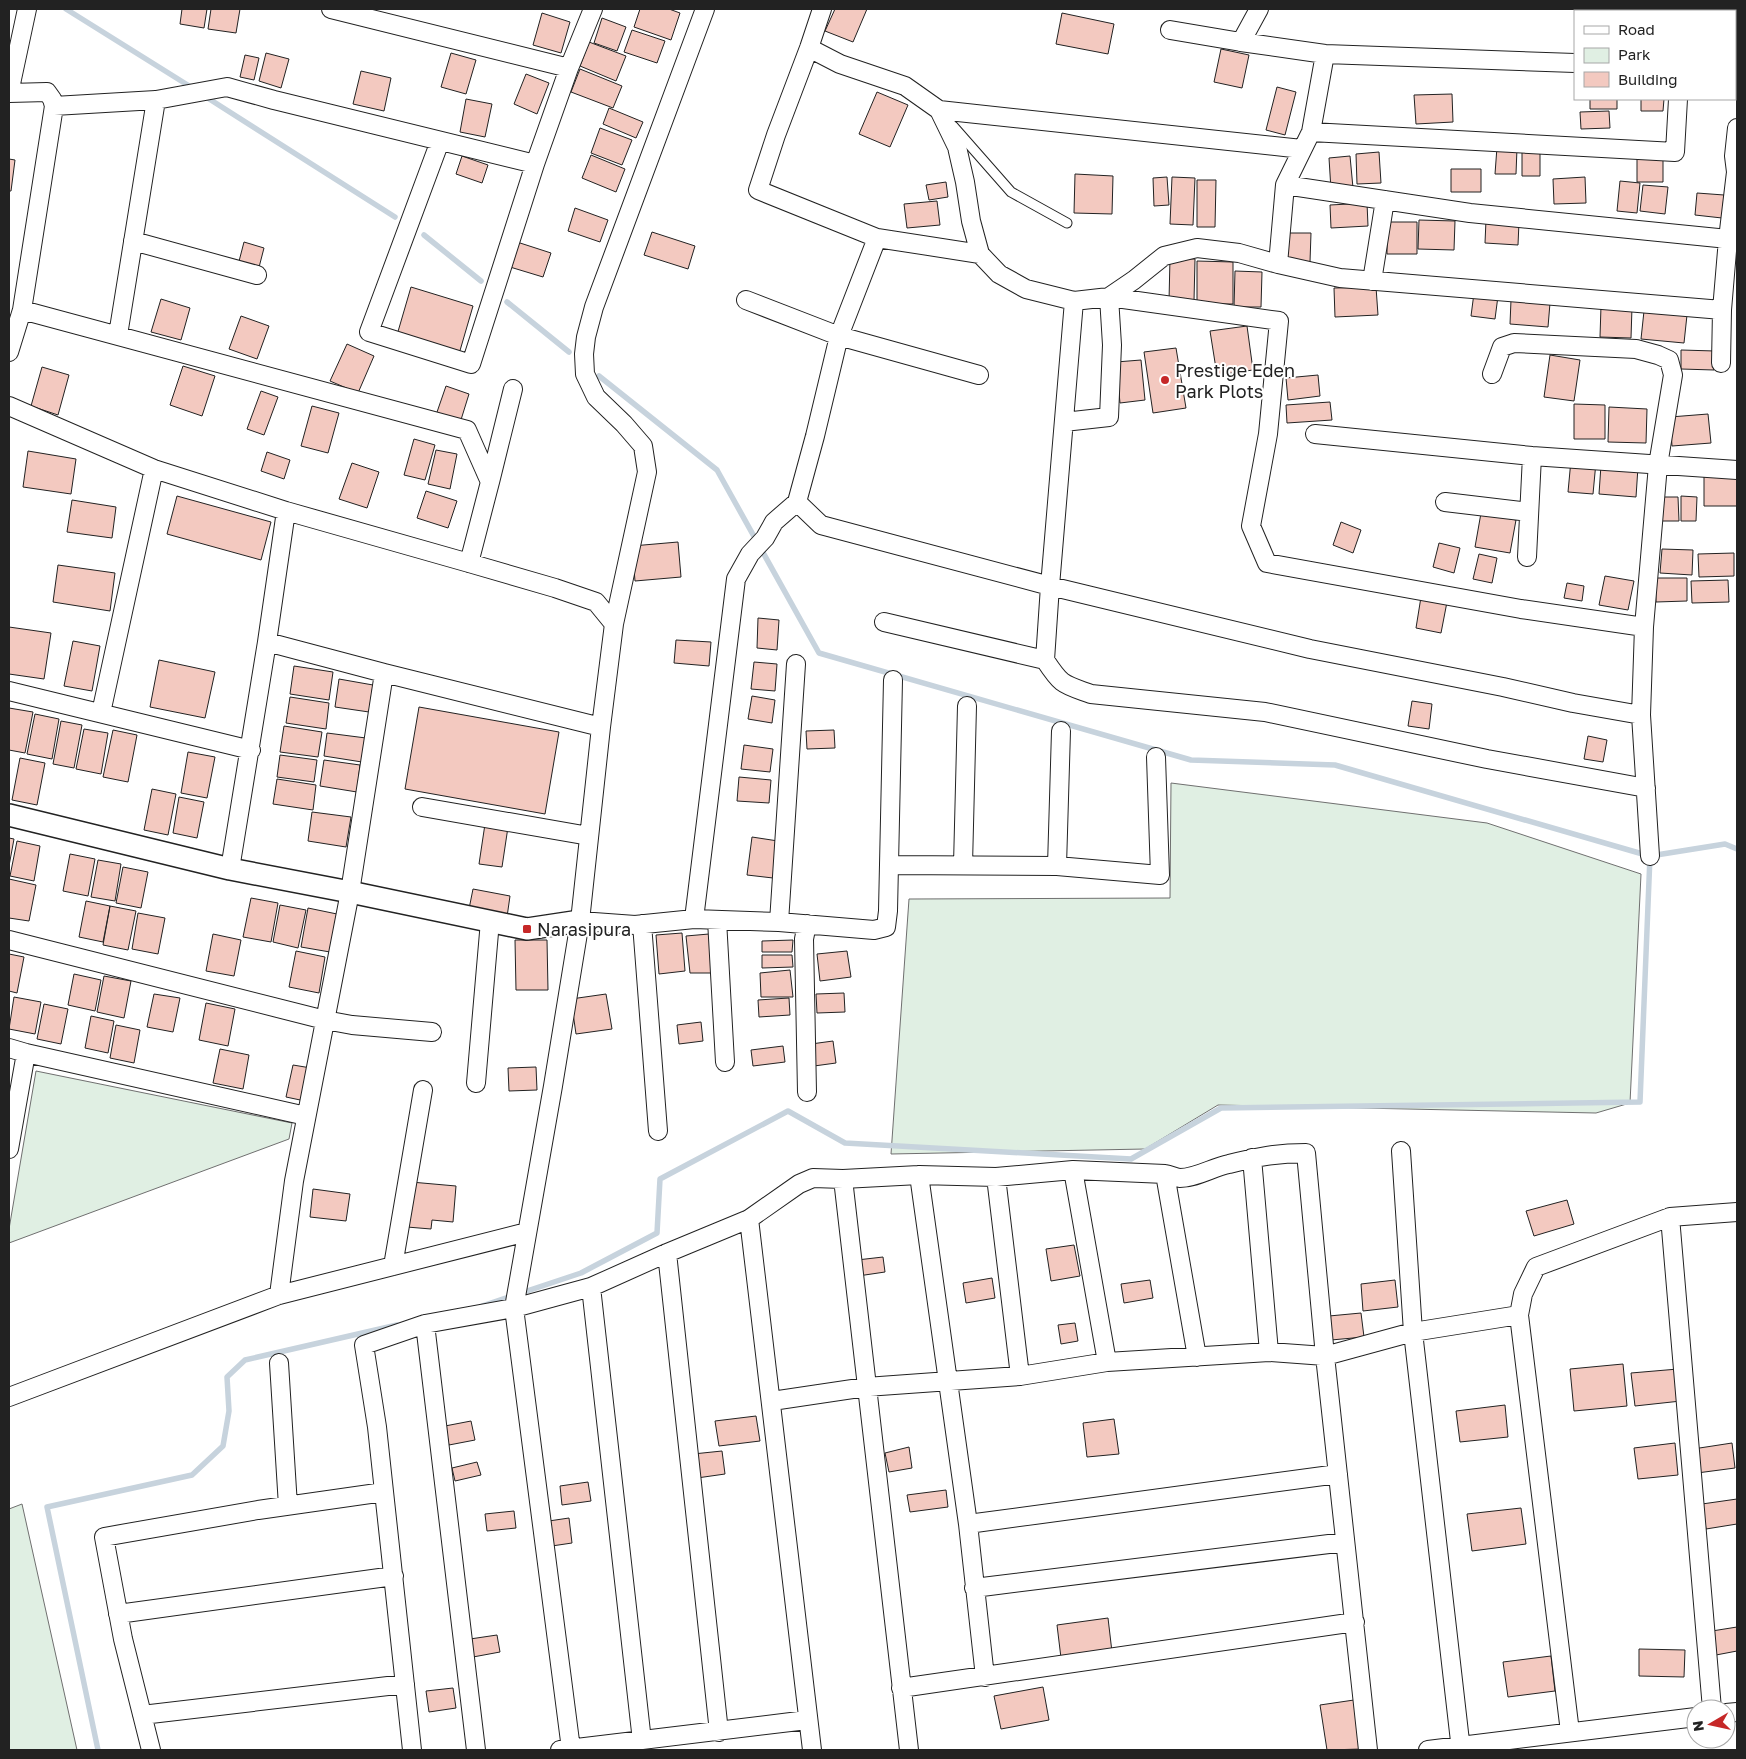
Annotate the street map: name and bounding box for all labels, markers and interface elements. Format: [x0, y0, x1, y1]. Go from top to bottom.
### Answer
legend [1574, 10, 1736, 100]
text: Road [1618, 20, 1655, 38]
text: Park [1618, 45, 1651, 63]
text: Building [1618, 70, 1678, 88]
place label: Prestige Eden Park Plots [1175, 359, 1295, 402]
marker: Prestige Eden Park Plots [1159, 374, 1171, 386]
place label: Narasipura [537, 918, 631, 940]
marker: Narasipura [521, 923, 533, 935]
north arrow [1686, 1699, 1736, 1749]
text: N [1688, 1720, 1707, 1733]

